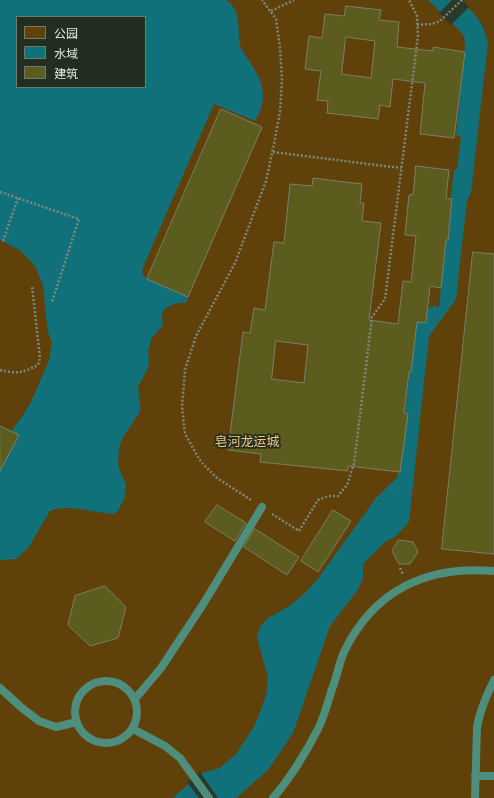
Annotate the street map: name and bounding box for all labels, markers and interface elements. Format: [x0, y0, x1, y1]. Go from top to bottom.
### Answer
legend [16, 16, 146, 88]
text: 公园 [54, 27, 78, 41]
text: 水域 [54, 47, 78, 61]
text: 建筑 [54, 67, 78, 81]
park label: 皂河龙运城 [215, 434, 279, 450]

